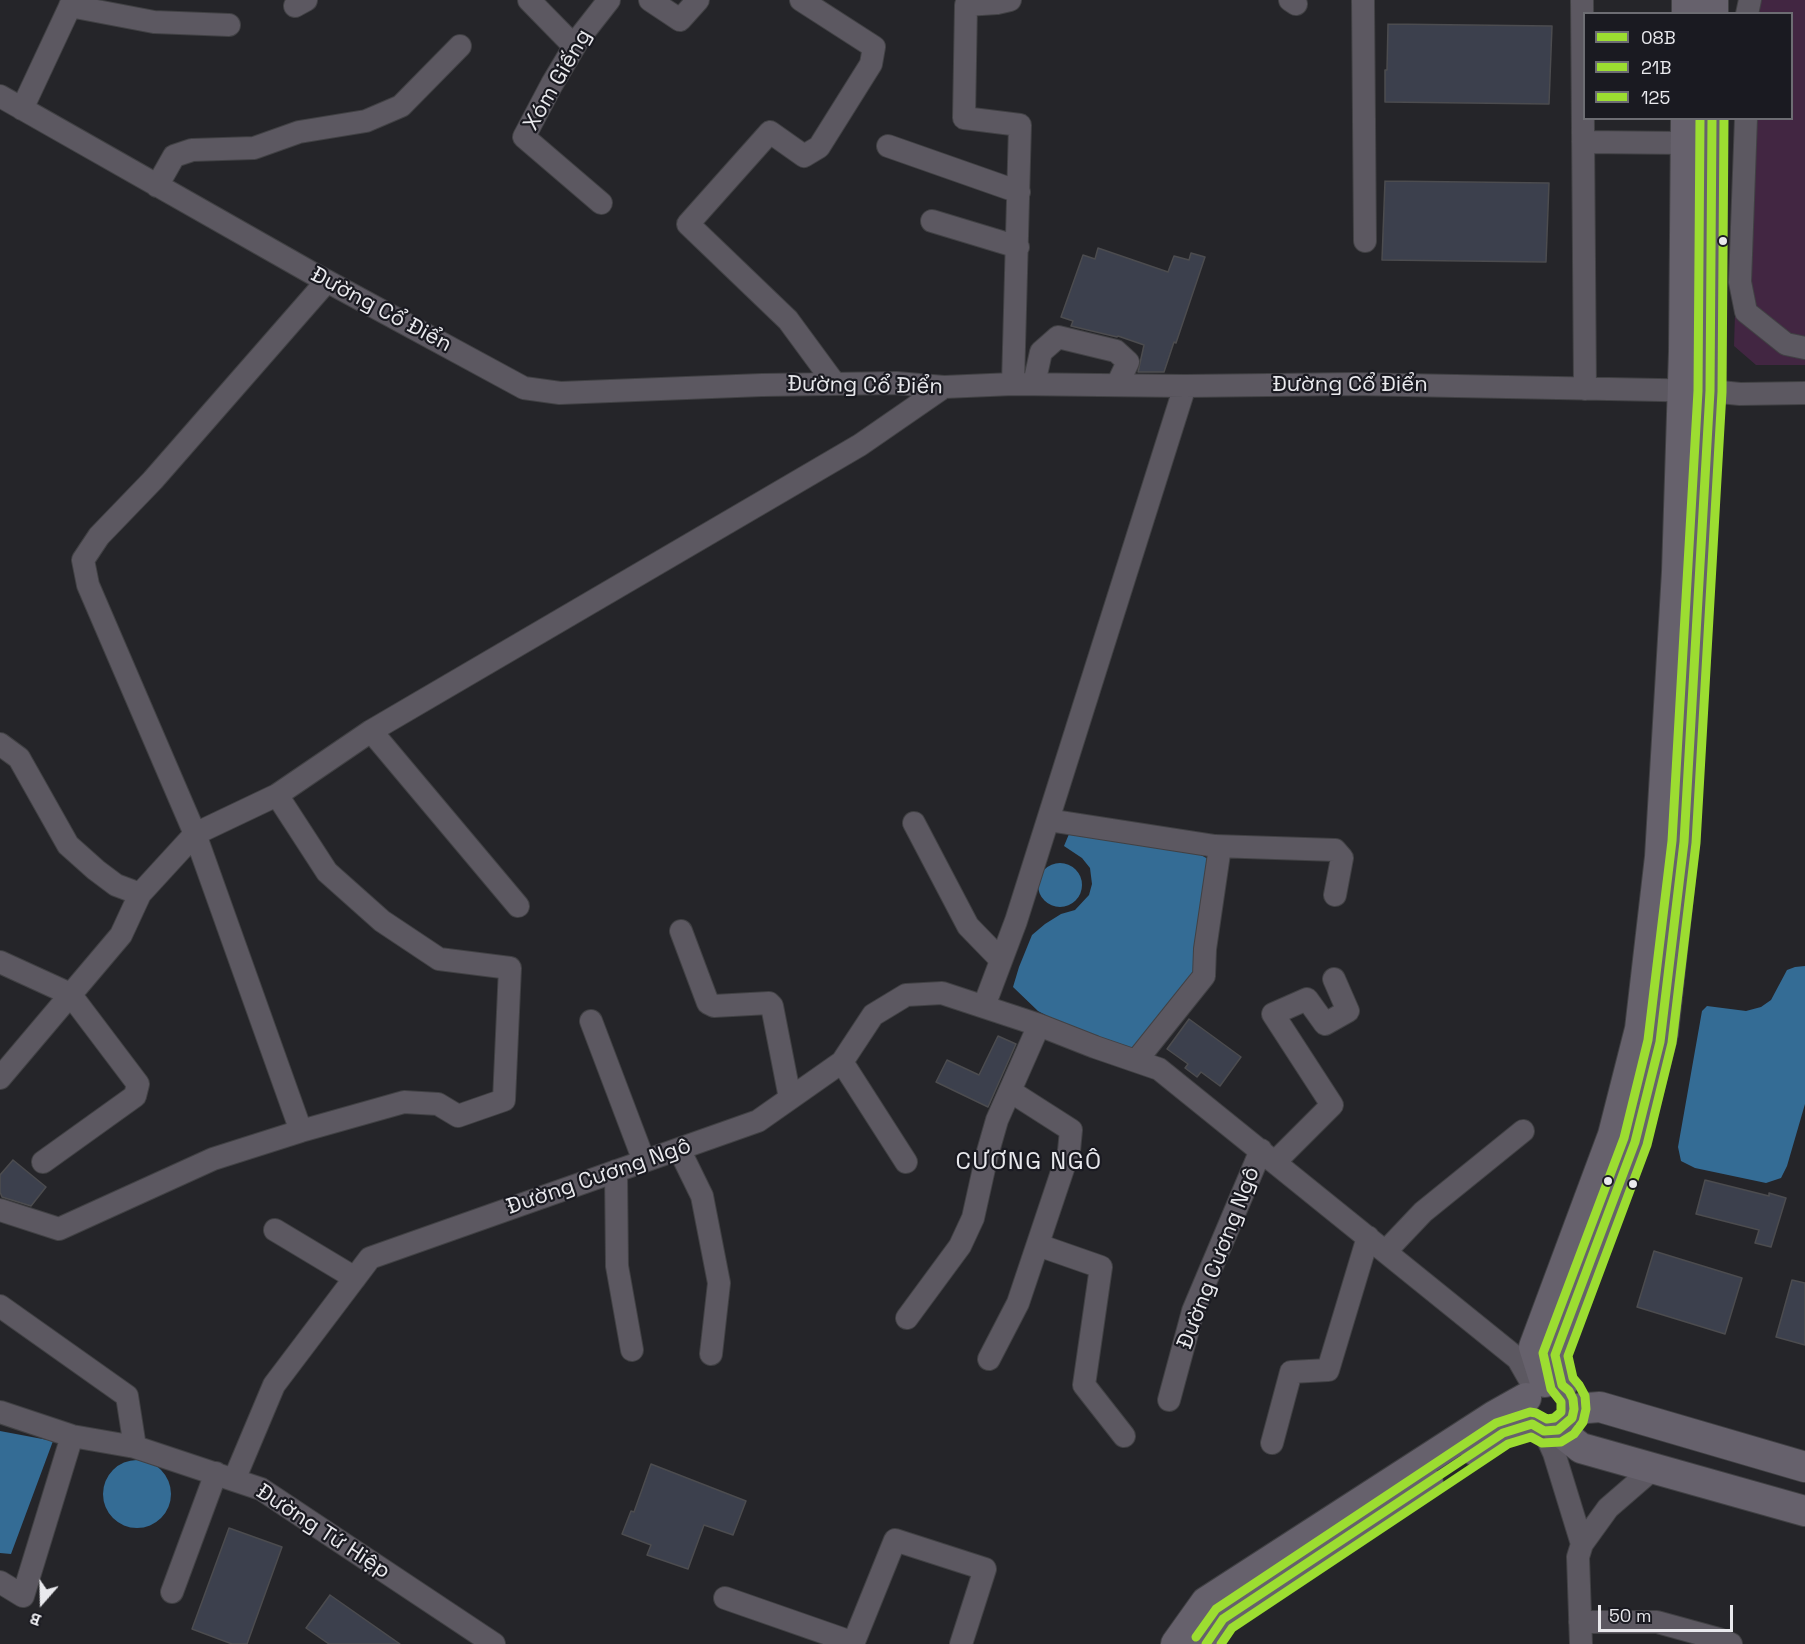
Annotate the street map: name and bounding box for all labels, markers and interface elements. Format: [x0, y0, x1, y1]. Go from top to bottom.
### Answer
legend [1583, 12, 1793, 120]
street label: Xóm Giếng [518, 25, 598, 135]
text: 08B [1641, 26, 1676, 49]
text: 21B [1641, 56, 1671, 79]
text: 125 [1641, 86, 1670, 109]
unlabelled marker [1717, 235, 1729, 247]
street label: Đường Cổ Điển [306, 262, 456, 358]
street label: Đường Cổ Điển [787, 371, 943, 401]
street label: Đường Cổ Điển [1272, 372, 1428, 398]
street label: Đường Cương Ngô [503, 1133, 695, 1221]
district label: CƯƠNG NGÔ [955, 1148, 1103, 1176]
street label: Đường Cương Ngô [1172, 1163, 1266, 1353]
unlabelled marker [1602, 1175, 1614, 1187]
unlabelled marker [1627, 1178, 1639, 1190]
street label: Đường Tứ Hiệp [251, 1479, 395, 1585]
north arrow [12, 1572, 72, 1632]
scale bar [1601, 1593, 1736, 1631]
text: 50 m [1609, 1604, 1651, 1627]
text: B [27, 1608, 44, 1631]

